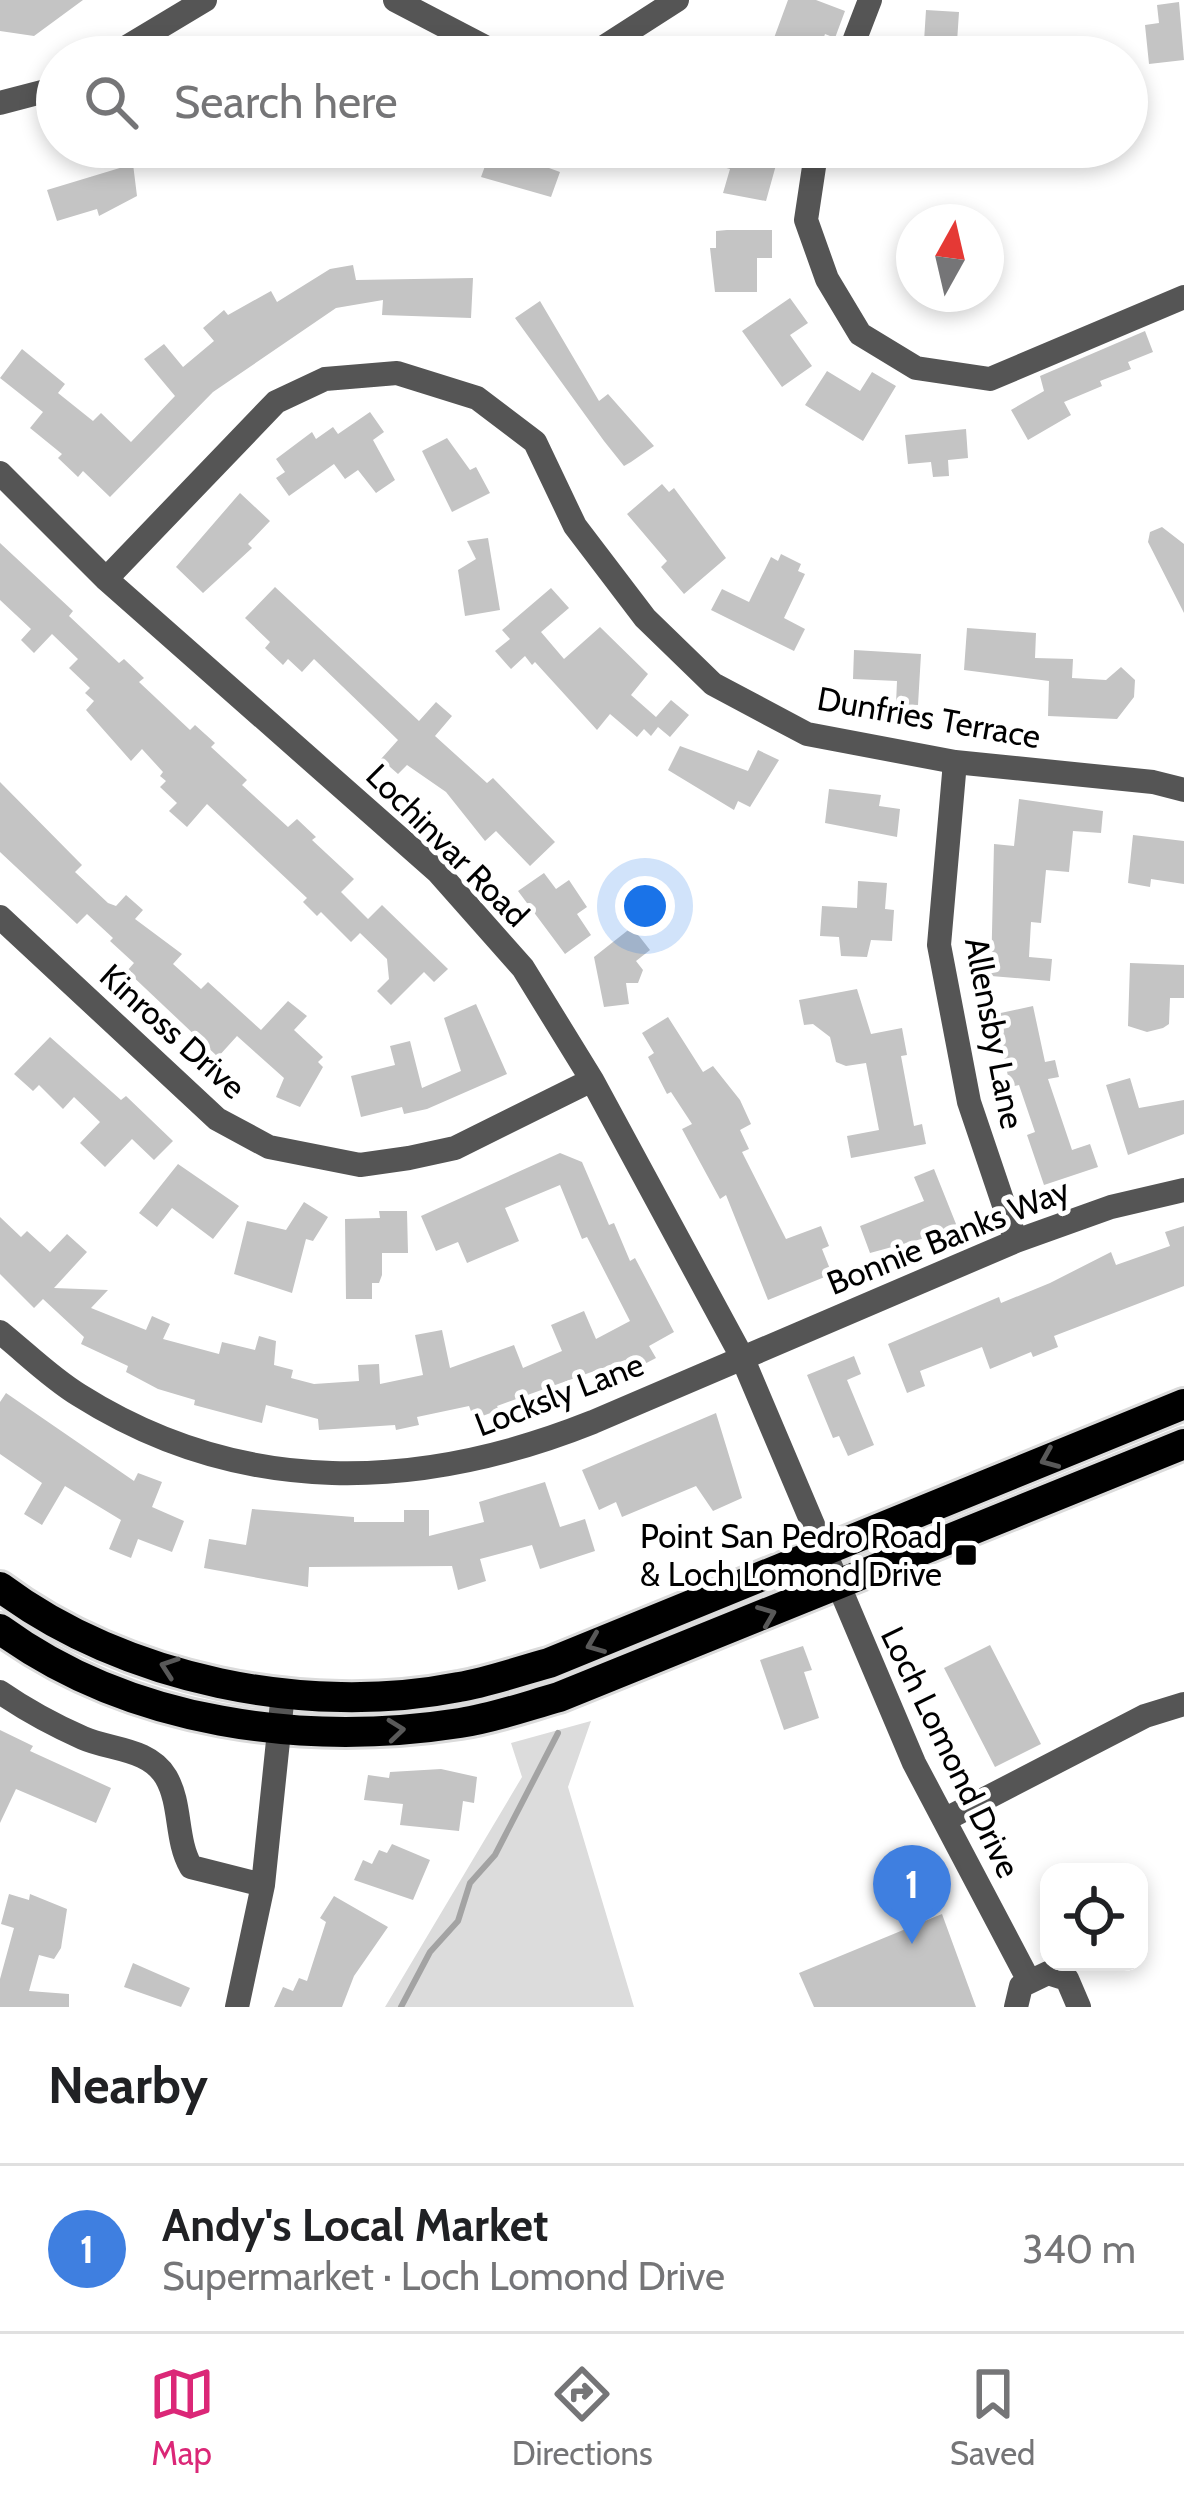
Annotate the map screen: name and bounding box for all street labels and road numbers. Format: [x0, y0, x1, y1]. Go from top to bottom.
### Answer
street label: Dunfries Terrace [814, 678, 1044, 756]
street label: Lochinvar Road [358, 755, 538, 935]
street label: Allensby Lane [957, 934, 1033, 1132]
street label: Kinross Drive [92, 955, 254, 1107]
street label: Bonnie Banks Way [821, 1169, 1075, 1303]
street label: Locksly Lane [469, 1344, 649, 1444]
street label: Loch Lomond Drive [873, 1620, 1029, 1884]

